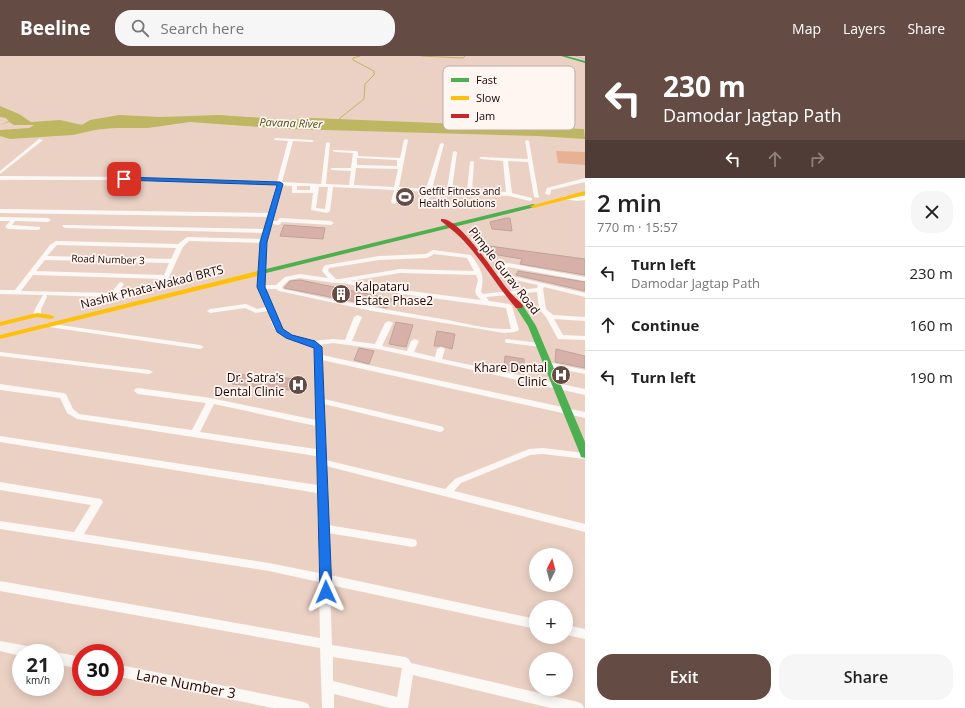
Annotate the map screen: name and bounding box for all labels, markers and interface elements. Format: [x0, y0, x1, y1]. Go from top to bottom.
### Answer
search box [115, 10, 395, 46]
text: Beeline [20, 15, 91, 41]
icon: search [129, 17, 151, 39]
text: Search here [161, 18, 244, 38]
text: Map [792, 19, 821, 38]
text: Layers [843, 19, 885, 38]
text: Share [907, 19, 945, 38]
legend [443, 66, 575, 130]
text: 230 m [663, 67, 746, 105]
text: Fast [476, 72, 497, 87]
icon: left [597, 72, 649, 124]
text: Slow [476, 90, 500, 105]
text: Damodar Jagtap Path [663, 103, 842, 127]
text: Jam [475, 108, 495, 123]
water label: Pavana River [259, 114, 323, 131]
icon: left [722, 148, 744, 170]
icon: ahead [764, 148, 786, 170]
icon: right [806, 148, 828, 170]
pin [107, 162, 141, 196]
icon: arrive [113, 168, 135, 190]
place label: Getfit Fitness and Health Solutions [419, 184, 500, 210]
sports icon: Getfit Fitness and Health Solutions [394, 186, 416, 208]
text: 2 min [597, 186, 662, 219]
button: close [911, 191, 953, 233]
text: 770 m · 15:57 [597, 218, 678, 236]
street label: Pimple Gurav Road [465, 223, 544, 318]
street label: Road Number 3 [71, 251, 145, 267]
text: Turn left [631, 254, 696, 274]
street label: Nashik Phata-Wakad BRTS [79, 261, 225, 313]
icon: left [597, 262, 619, 284]
text: 230 m [909, 263, 953, 283]
text: Damodar Jagtap Path [631, 274, 760, 292]
place label: Kalpataru Estate Phase2 [355, 278, 433, 309]
building icon: Kalpataru Estate Phase2 [330, 283, 352, 305]
icon: ahead [597, 314, 619, 336]
text: Continue [631, 315, 699, 335]
text: 160 m [909, 315, 953, 335]
place label: Khare Dental Clinic [474, 359, 547, 390]
hospital icon: Khare Dental Clinic [550, 364, 572, 386]
icon: left [597, 366, 619, 388]
text: Turn left [631, 367, 696, 387]
text: 190 m [909, 367, 953, 387]
place label: Dr. Satra's Dental Clinic [214, 369, 284, 400]
hospital icon: Dr. Satra's Dental Clinic [287, 374, 309, 396]
north arrow [529, 548, 573, 592]
map controls [529, 548, 573, 696]
position arrow [305, 571, 347, 613]
button: + [529, 600, 573, 644]
speed limit sign: 30 [72, 644, 124, 696]
text: 21 [27, 651, 49, 678]
button: − [529, 652, 573, 696]
button: Exit [597, 654, 771, 700]
button: Share [779, 654, 953, 700]
street label: Lane Number 3 [135, 665, 238, 702]
text: km/h [26, 673, 50, 687]

